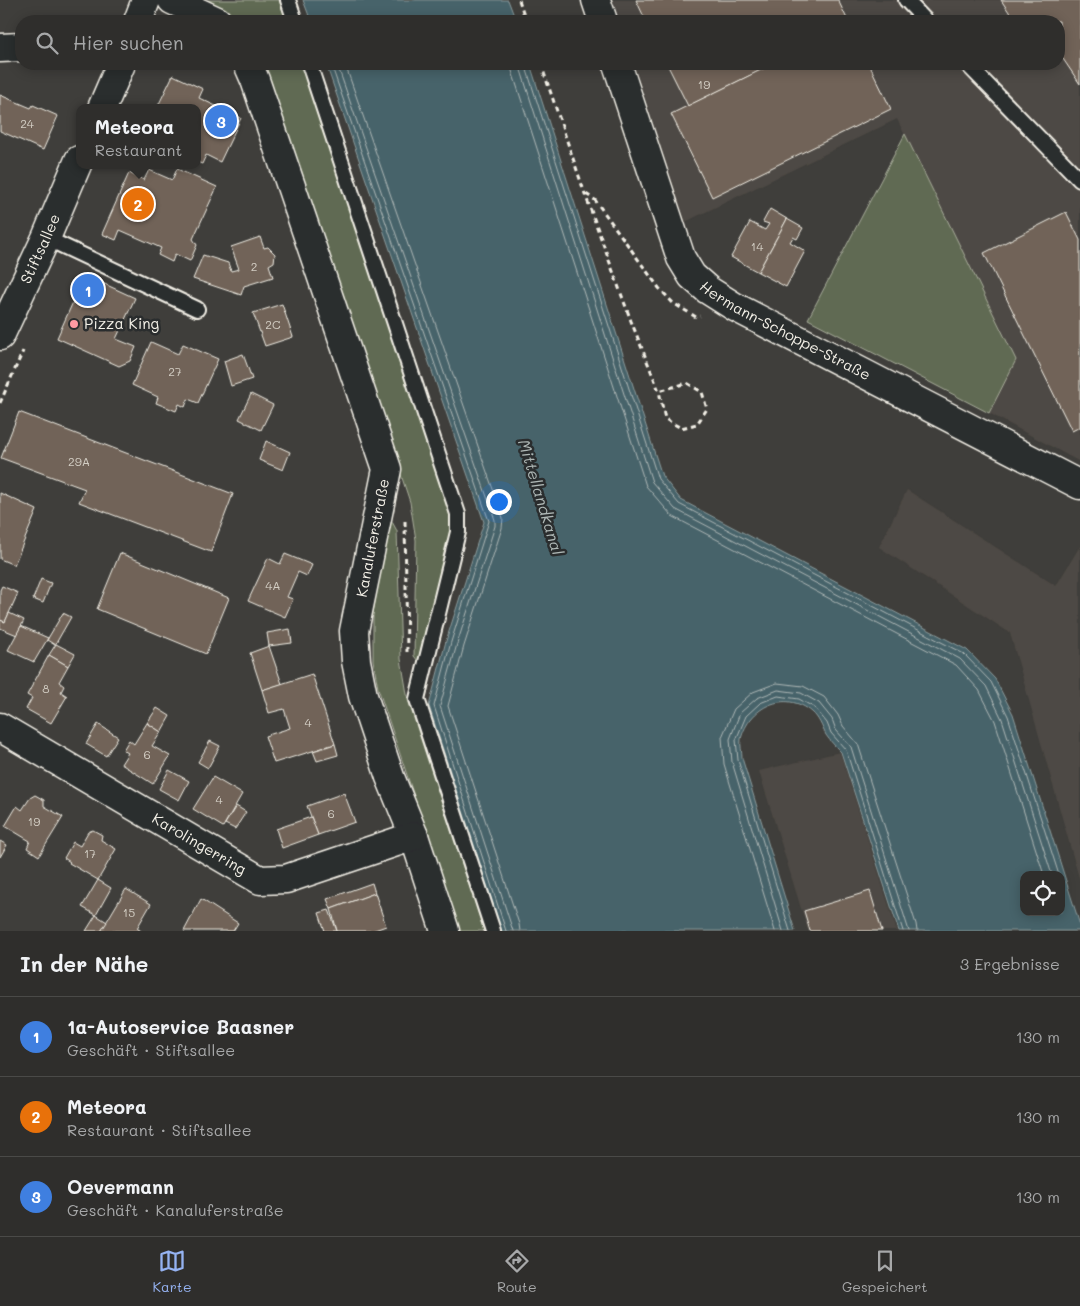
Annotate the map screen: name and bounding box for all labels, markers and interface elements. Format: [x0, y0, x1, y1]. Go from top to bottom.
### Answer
search box [15, 15, 1065, 70]
icon: search [33, 29, 61, 57]
text: Hier suchen [73, 30, 184, 55]
house number: 19 [698, 76, 710, 92]
pin: 3 [205, 102, 237, 140]
popup [76, 104, 201, 169]
text: Meteora [95, 114, 174, 139]
house number: 24 [20, 115, 34, 131]
text: Restaurant [95, 139, 182, 160]
pin: 2 [122, 185, 154, 223]
street label: Stiftsallee [15, 211, 64, 287]
house number: 14 [751, 238, 763, 254]
house number: 2 [251, 258, 257, 274]
pin: 1 [72, 271, 104, 309]
street label: Hermann-Schoppe-Straße [696, 276, 874, 384]
place label: Pizza King [84, 313, 160, 333]
house number: 2C [265, 316, 281, 332]
marker: Pizza King [68, 318, 80, 330]
house number: 27 [168, 363, 182, 379]
water label: Mittellandkanal [514, 436, 569, 557]
house number: 29A [68, 453, 90, 469]
street label: Kanaluferstraße [351, 477, 393, 599]
your location [486, 489, 512, 515]
house number: 4A [265, 577, 281, 593]
house number: 8 [42, 680, 50, 696]
house number: 4 [304, 714, 312, 730]
house number: 6 [143, 746, 151, 762]
house number: 4 [215, 791, 223, 807]
house number: 6 [327, 805, 335, 821]
street label: Karolingerring [149, 808, 251, 879]
house number: 19 [28, 813, 40, 829]
house number: 17 [84, 845, 96, 861]
map controls [1020, 871, 1065, 916]
button: locate [1020, 871, 1065, 916]
house number: 15 [123, 904, 135, 920]
text: In der Nähe [20, 950, 148, 977]
text: 3 Ergebnisse [960, 953, 1060, 974]
text: 1a-Autoservice Baasner [67, 1014, 294, 1039]
text: 1 [32, 1026, 40, 1047]
text: 130 m [1016, 1026, 1060, 1047]
text: Geschäft · Stiftsallee [67, 1039, 235, 1060]
text: Meteora [67, 1094, 147, 1119]
text: 2 [32, 1106, 40, 1127]
text: 130 m [1016, 1106, 1060, 1127]
text: Restaurant · Stiftsallee [67, 1119, 252, 1140]
text: Oevermann [67, 1174, 174, 1199]
text: 3 [31, 1186, 41, 1207]
text: 130 m [1016, 1186, 1060, 1207]
text: Geschäft · Kanaluferstraße [67, 1199, 284, 1220]
tab: Karte [153, 1247, 192, 1296]
tab: Route [497, 1247, 537, 1296]
tab: Gespeichert [842, 1247, 927, 1296]

